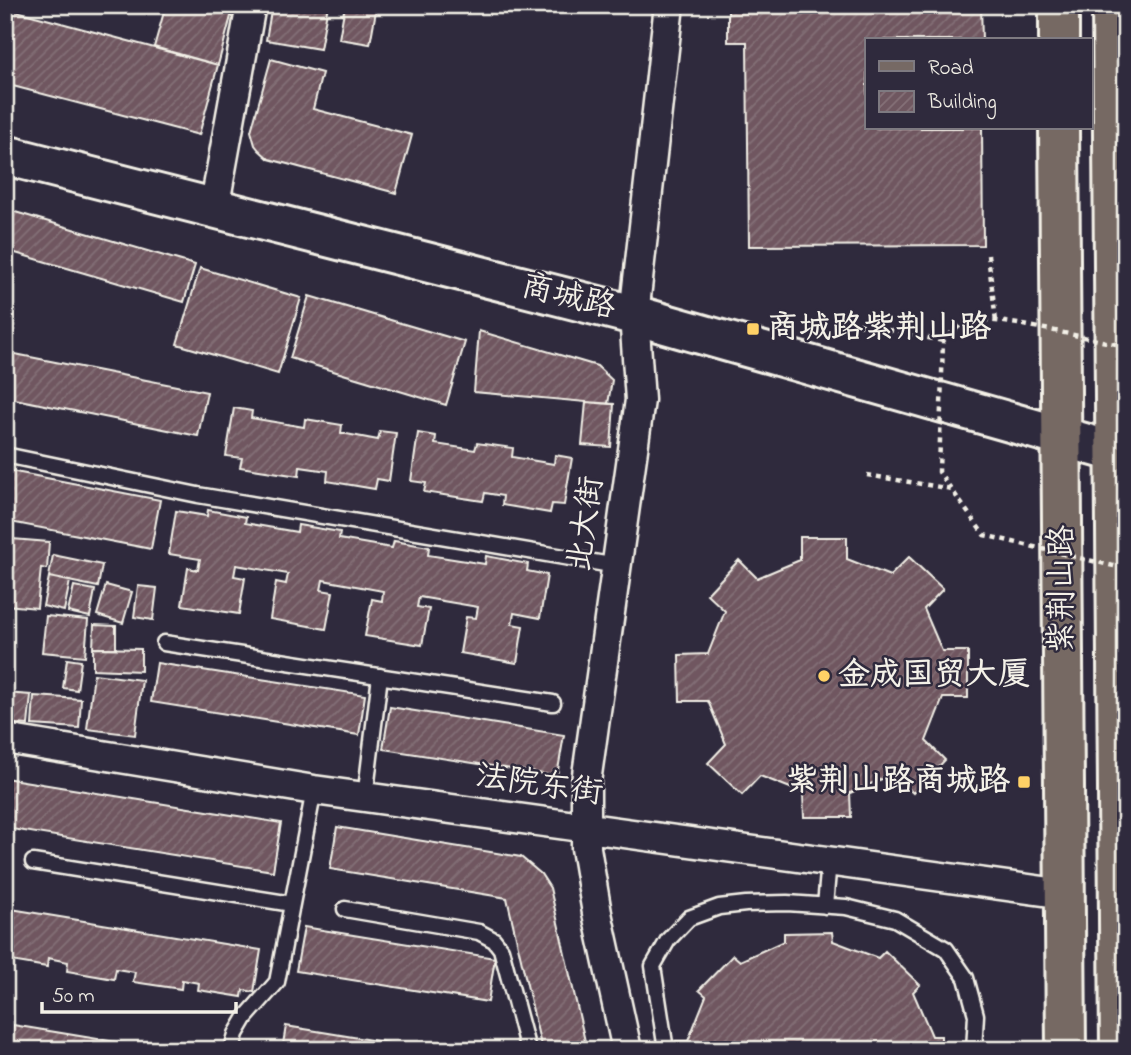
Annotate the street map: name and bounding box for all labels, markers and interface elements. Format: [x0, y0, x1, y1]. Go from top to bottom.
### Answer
legend [865, 38, 1092, 130]
text: Road [928, 54, 974, 84]
text: Building [927, 88, 997, 120]
street label: 商城路 [516, 264, 620, 332]
place label: 商城路紫荆山路 [767, 306, 992, 353]
marker: 商城路紫荆山路 [745, 321, 761, 337]
street label: 北大街 [557, 473, 617, 575]
street label: 紫荆山路 [1040, 525, 1087, 653]
place label: 金成国贸大厦 [838, 653, 1030, 700]
marker: 金成国贸大厦 [816, 668, 832, 684]
street label: 法院东街 [472, 754, 606, 818]
place label: 紫荆山路商城路 [786, 759, 1011, 806]
marker: 紫荆山路商城路 [1016, 774, 1032, 790]
scale bar [42, 971, 236, 1015]
text: 50 m [52, 982, 95, 1012]

